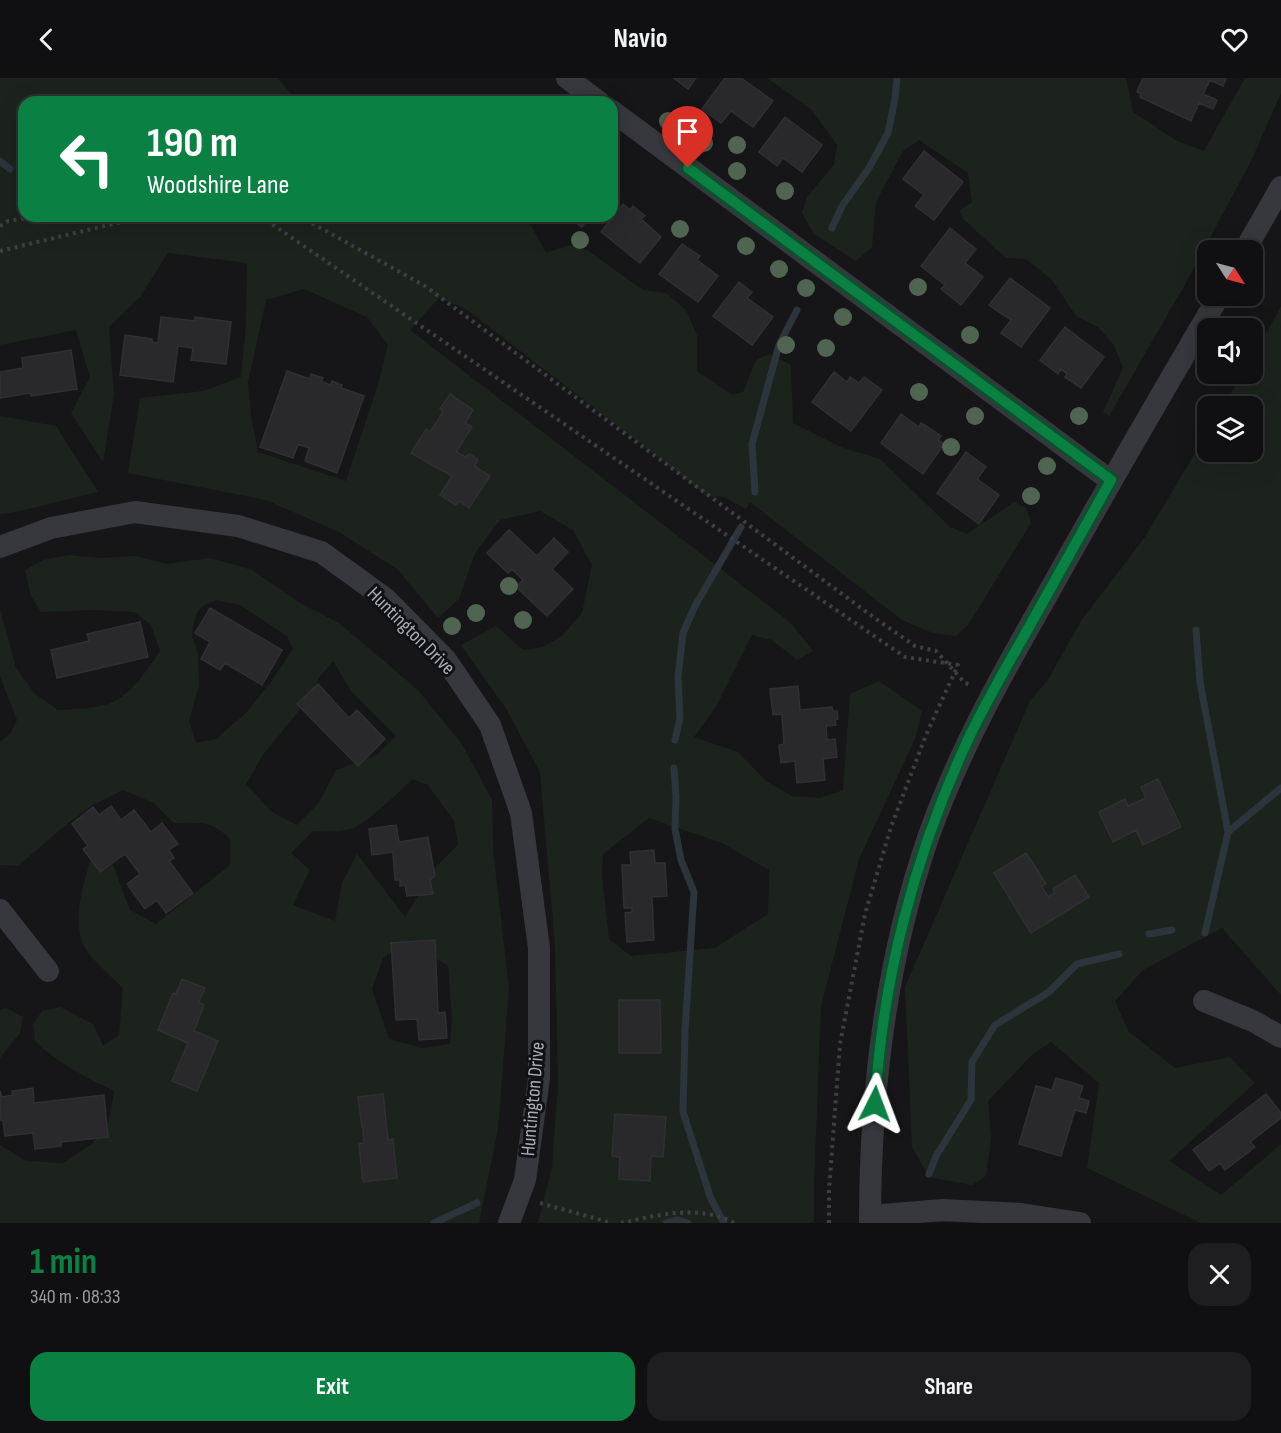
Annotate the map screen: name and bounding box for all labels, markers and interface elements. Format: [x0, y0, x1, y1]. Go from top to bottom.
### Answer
icon: back [30, 23, 63, 56]
text: Navio [614, 23, 667, 55]
icon: heart [1218, 23, 1251, 56]
pin [662, 106, 713, 168]
icon: arrive [671, 115, 704, 148]
text: 190 m [147, 118, 238, 169]
icon: left [48, 120, 126, 198]
text: Woodshire Lane [147, 169, 289, 201]
north arrow [1197, 240, 1263, 306]
map controls [1197, 240, 1263, 462]
button: sound [1197, 318, 1263, 384]
button: layers [1197, 396, 1263, 462]
street label: Huntington Drive [362, 582, 460, 680]
street label: Huntington Drive [516, 1041, 550, 1157]
position arrow [843, 1072, 907, 1136]
text: 1 min [30, 1241, 97, 1284]
button: close [1188, 1243, 1251, 1306]
text: 340 m · 08:33 [30, 1285, 120, 1309]
button: Exit [30, 1352, 635, 1421]
button: Share [647, 1352, 1251, 1421]

